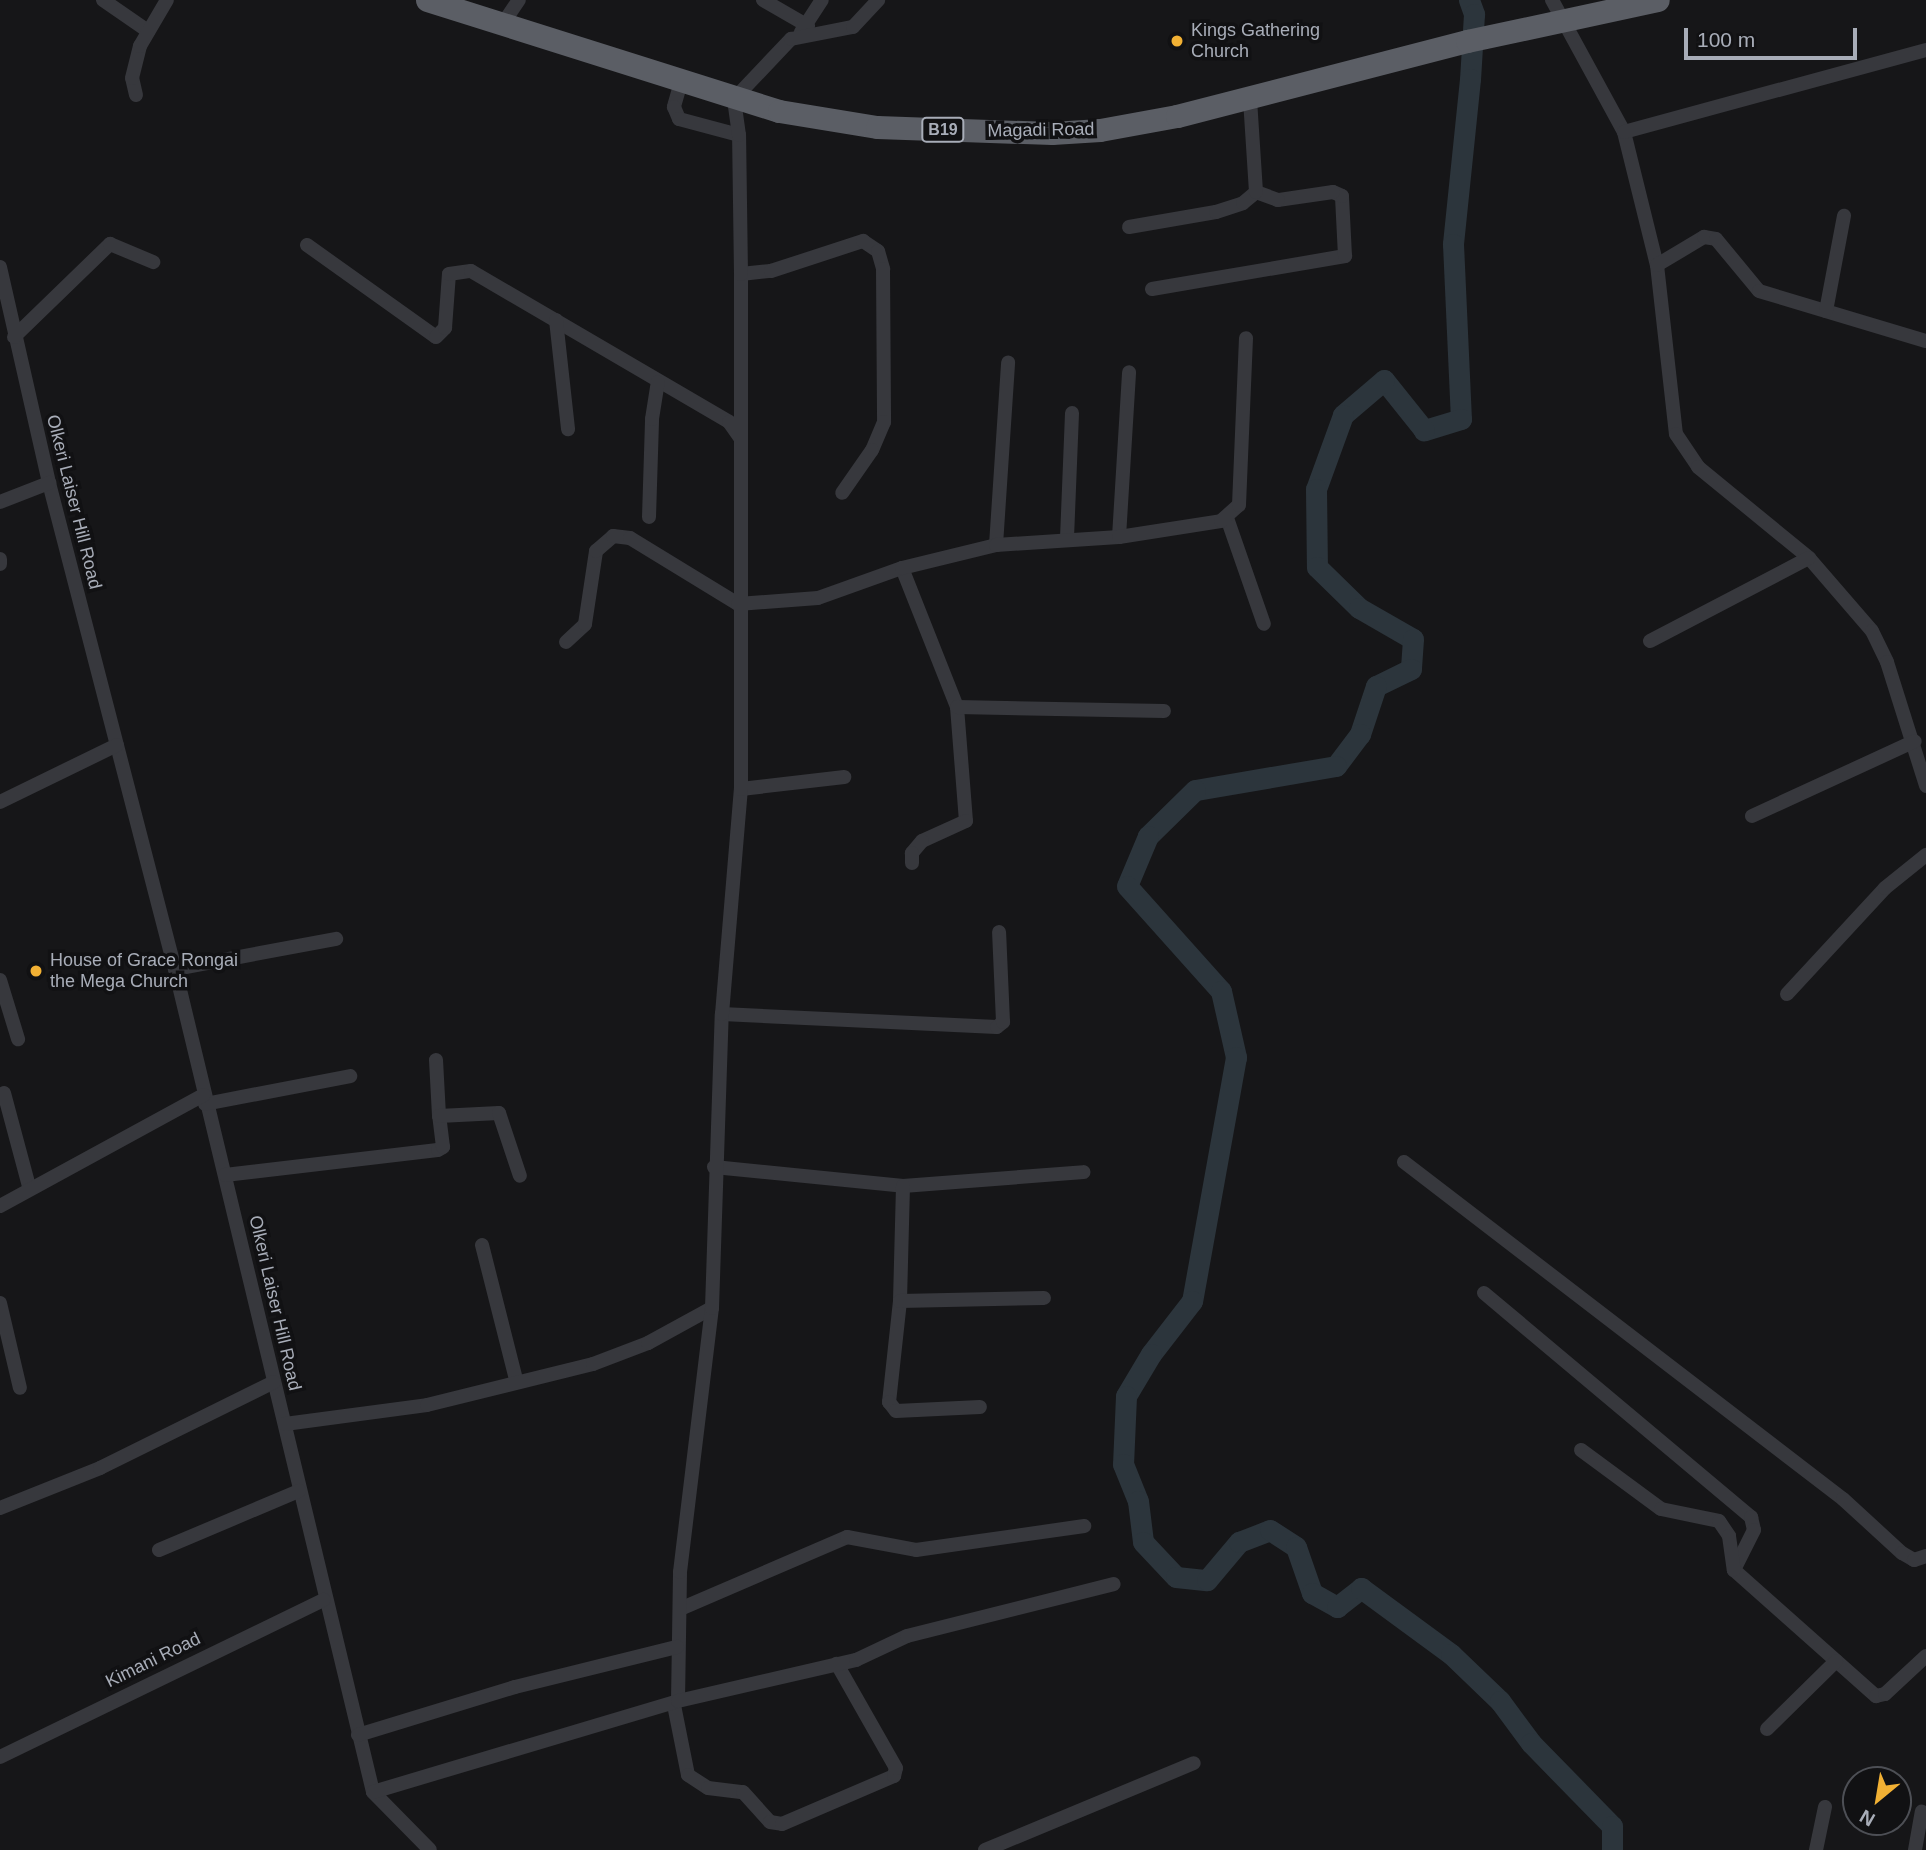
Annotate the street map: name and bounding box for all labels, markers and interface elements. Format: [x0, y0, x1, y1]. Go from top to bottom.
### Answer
scale bar [1688, 14, 1861, 58]
place label: Kings Gathering Church [1191, 20, 1320, 62]
text: 100 m [1697, 28, 1755, 51]
marker: Kings Gathering Church [1169, 33, 1185, 49]
road number: B19 [920, 118, 966, 142]
street label: Magadi Road [987, 118, 1095, 142]
street label: Olkeri Laiser Hill Road [42, 413, 106, 591]
place label: House of Grace Rongai the Mega Church [50, 950, 238, 992]
marker: House of Grace Rongai the Mega Church [28, 963, 44, 979]
street label: Olkeri Laiser Hill Road [244, 1213, 306, 1393]
street label: Kimani Road [102, 1628, 204, 1692]
north arrow [1842, 1766, 1912, 1836]
text: N [1856, 1805, 1878, 1830]

